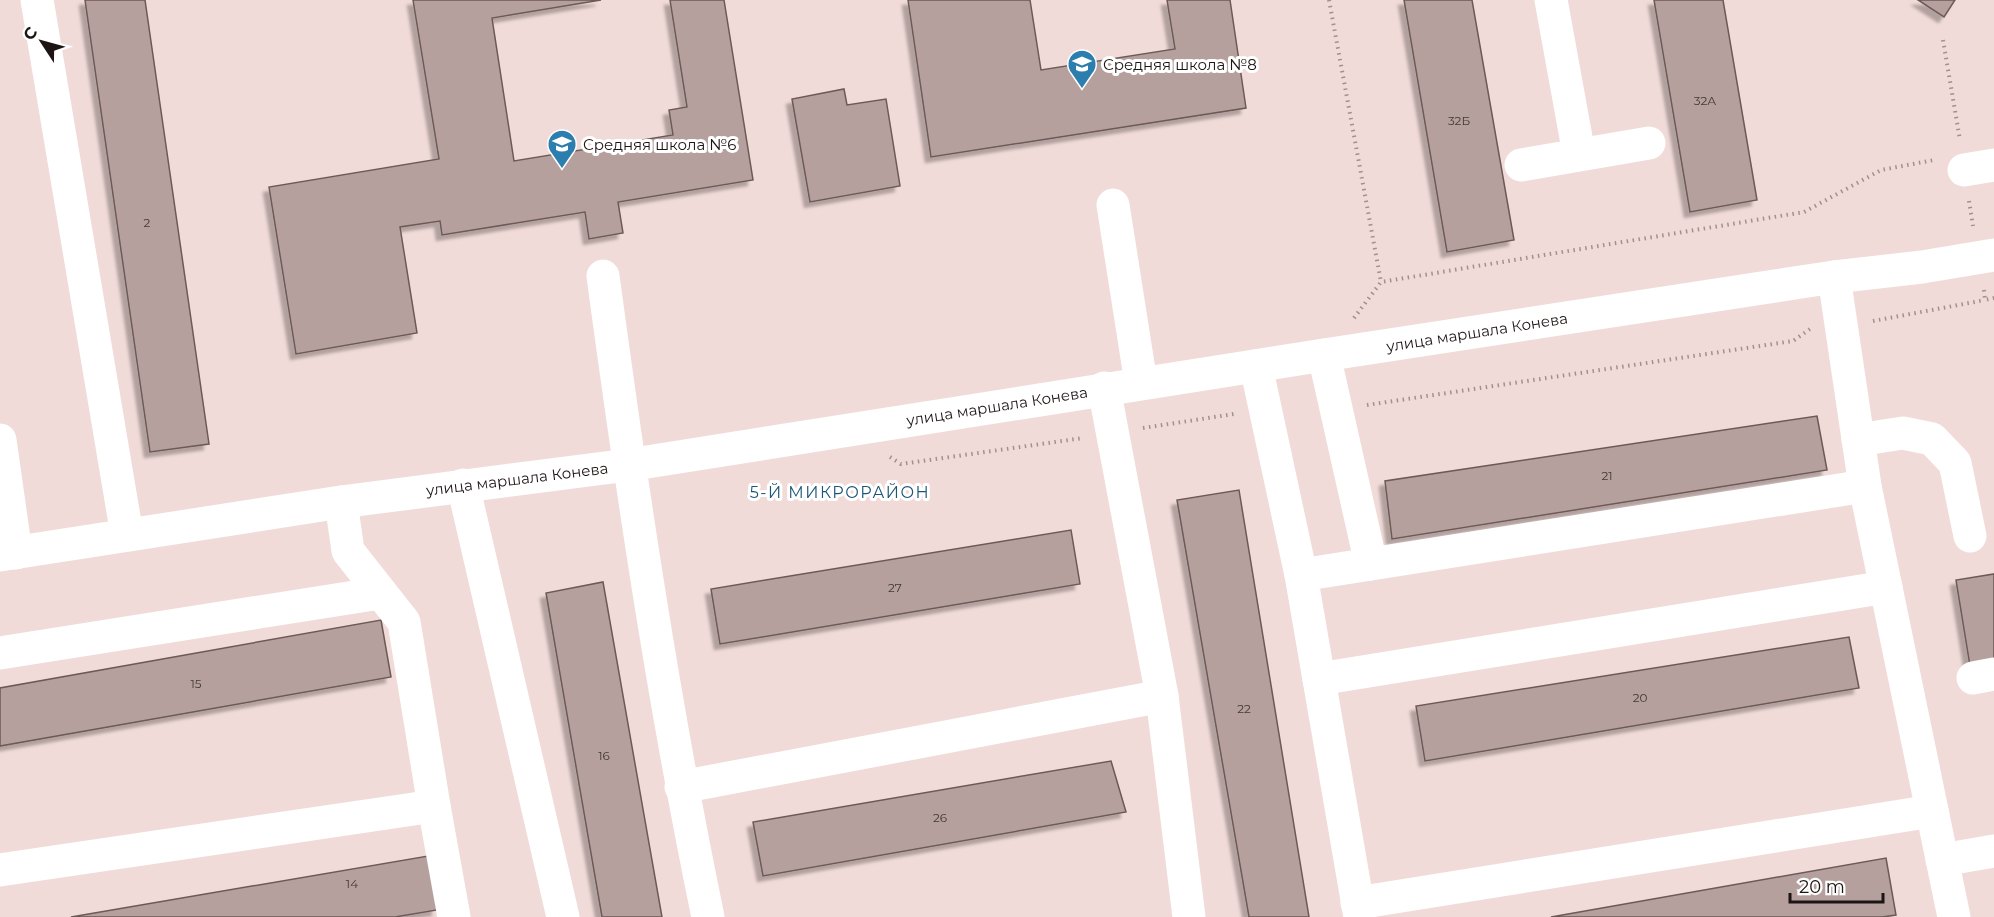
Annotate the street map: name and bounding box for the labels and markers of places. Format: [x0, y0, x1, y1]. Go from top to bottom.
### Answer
school or university icon: Средняя школа №8 [1066, 48, 1098, 90]
place label: Средняя школа №8 [1103, 55, 1257, 74]
school or university icon: Средняя школа №6 [546, 128, 578, 170]
place label: Средняя школа №6 [583, 135, 736, 154]

